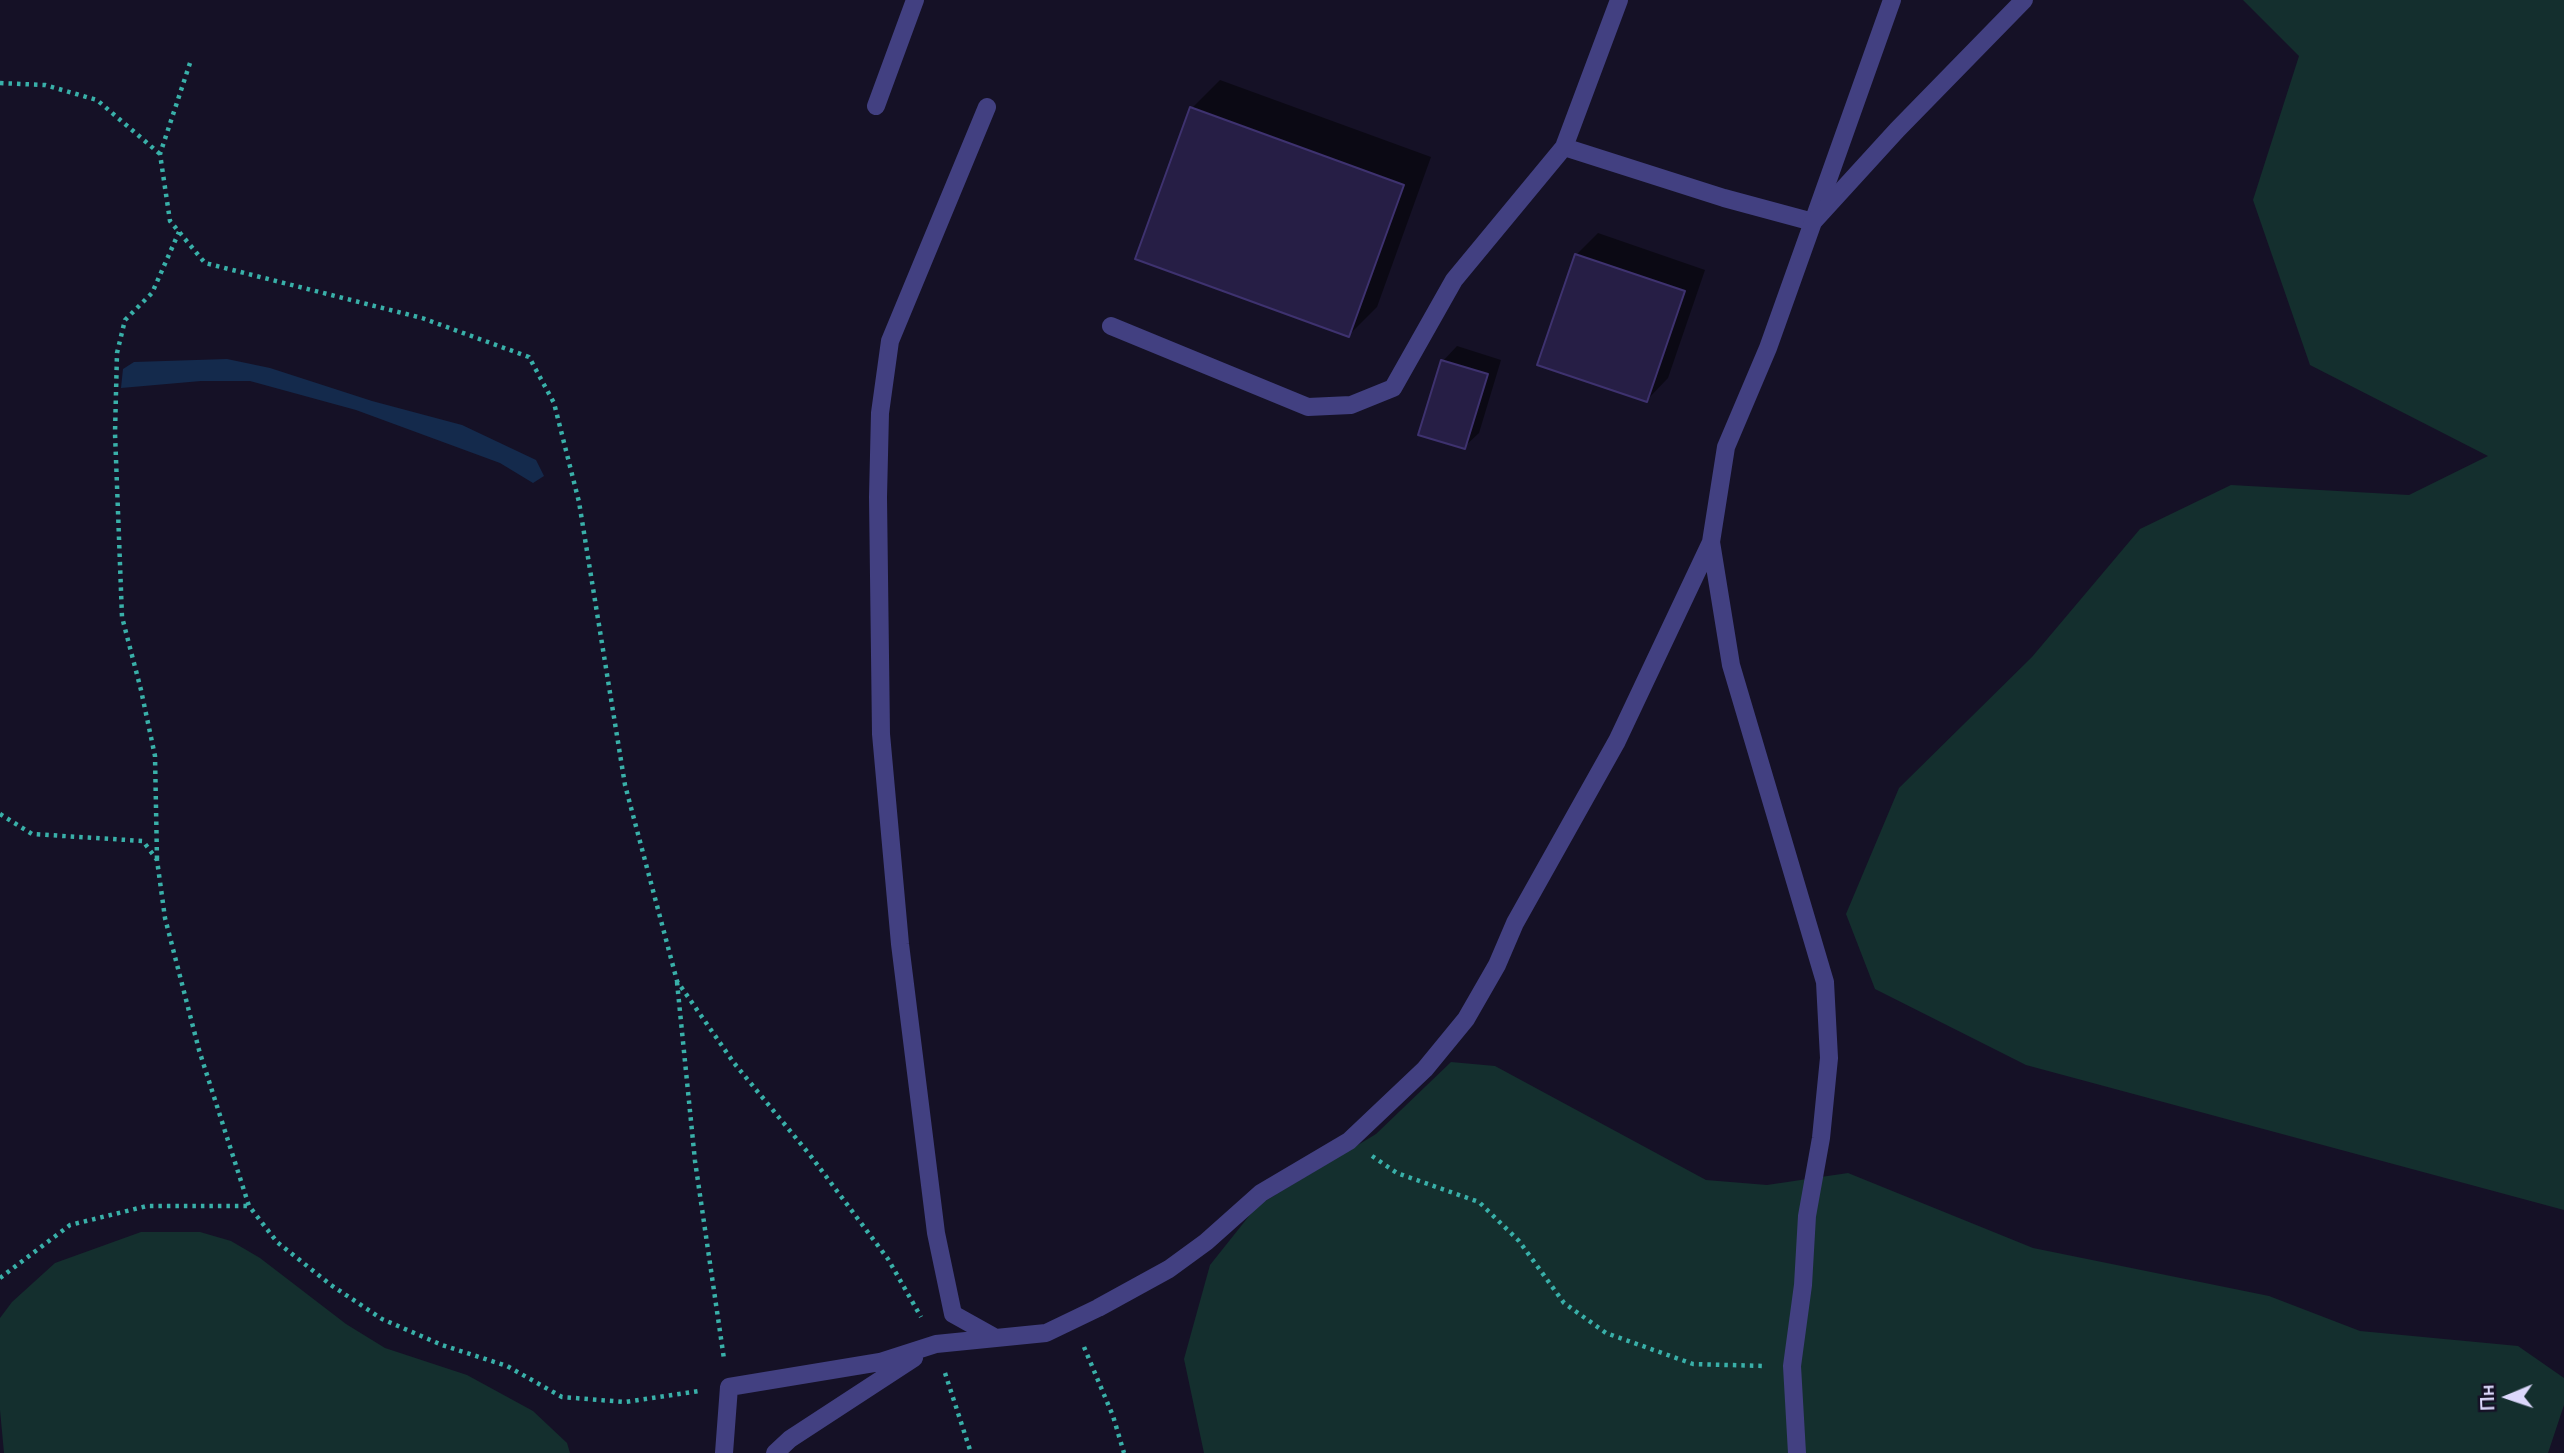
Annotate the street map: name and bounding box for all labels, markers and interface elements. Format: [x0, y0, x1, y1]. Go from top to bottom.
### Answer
north arrow [2473, 1362, 2543, 1432]
text: Пн [2475, 1384, 2499, 1411]

